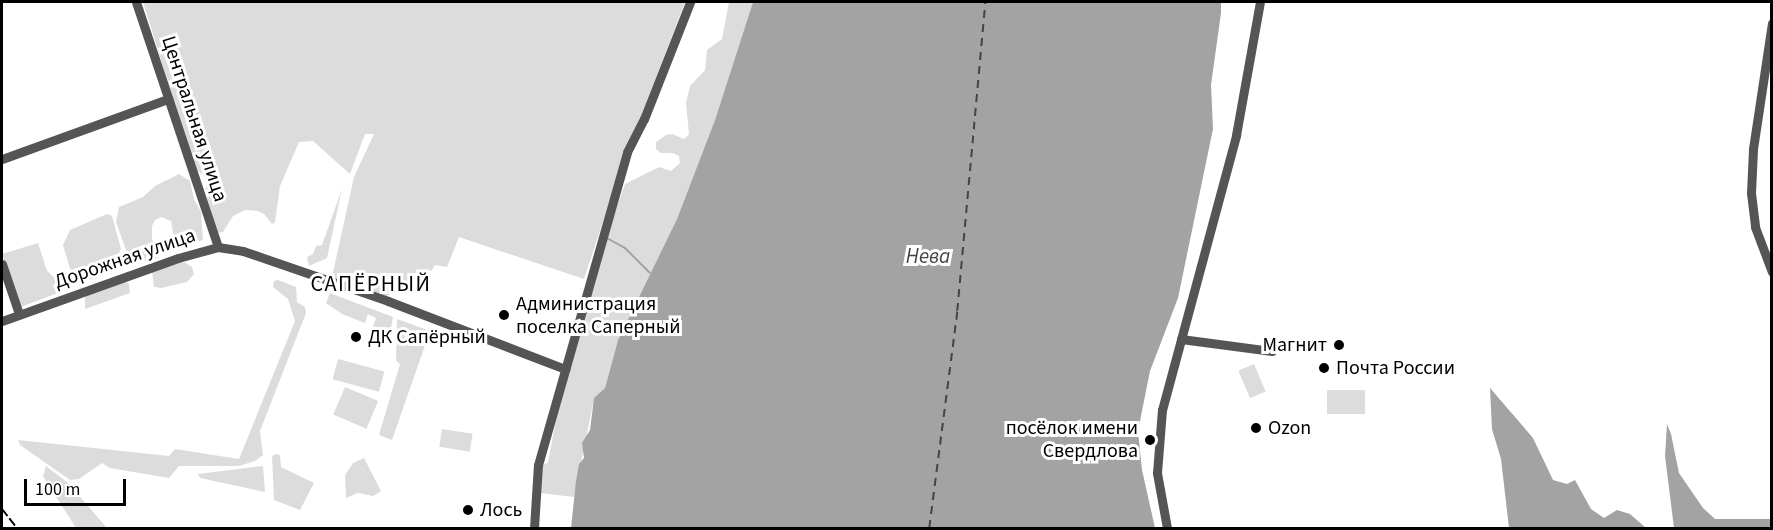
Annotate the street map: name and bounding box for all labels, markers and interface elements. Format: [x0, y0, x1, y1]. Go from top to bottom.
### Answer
street label: Центральная улица [156, 33, 232, 205]
street label: Дорожная улица [51, 224, 199, 294]
water label: Нева [906, 243, 950, 269]
district label: САПЁРНЫЙ [310, 272, 432, 298]
place label: Администрация поселка Саперный [516, 292, 681, 339]
marker: Администрация поселка Саперный [497, 308, 511, 322]
place label: ДК Сапёрный [368, 325, 486, 349]
marker: ДК Сапёрный [349, 330, 363, 344]
place label: Магнит [1262, 333, 1327, 357]
marker: Магнит [1332, 338, 1346, 352]
place label: Почта России [1336, 356, 1455, 380]
marker: Почта России [1317, 361, 1331, 375]
place label: посёлок имени Свердлова [1006, 416, 1138, 463]
place label: Ozon [1268, 416, 1311, 440]
marker: Ozon [1249, 421, 1263, 435]
marker: посёлок имени Свердлова [1143, 433, 1157, 447]
scale bar [27, 467, 129, 505]
text: 100 m [35, 477, 80, 502]
place label: Лось [480, 498, 522, 522]
marker: Лось [461, 503, 475, 517]

